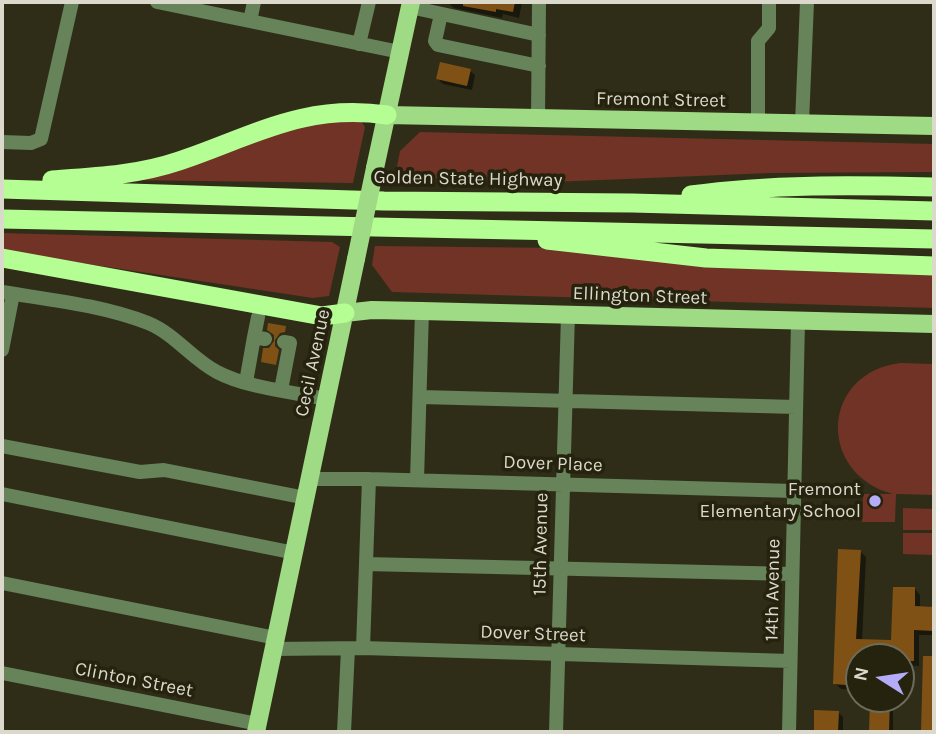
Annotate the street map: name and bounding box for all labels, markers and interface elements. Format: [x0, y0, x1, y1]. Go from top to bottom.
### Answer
street label: Fremont Street [596, 87, 726, 113]
street label: Golden State Highway [373, 166, 563, 192]
street label: Ellington Street [572, 282, 708, 310]
street label: Cecil Avenue [290, 307, 336, 419]
street label: Dover Place [503, 451, 603, 477]
place label: Fremont Elementary School [700, 479, 861, 523]
street label: 15th Avenue [529, 492, 553, 596]
marker: Fremont Elementary School [867, 493, 883, 509]
street label: 14th Avenue [761, 539, 785, 641]
street label: Dover Street [480, 621, 586, 647]
north arrow [845, 643, 915, 713]
street label: Clinton Street [73, 657, 195, 703]
text: N [849, 665, 874, 683]

